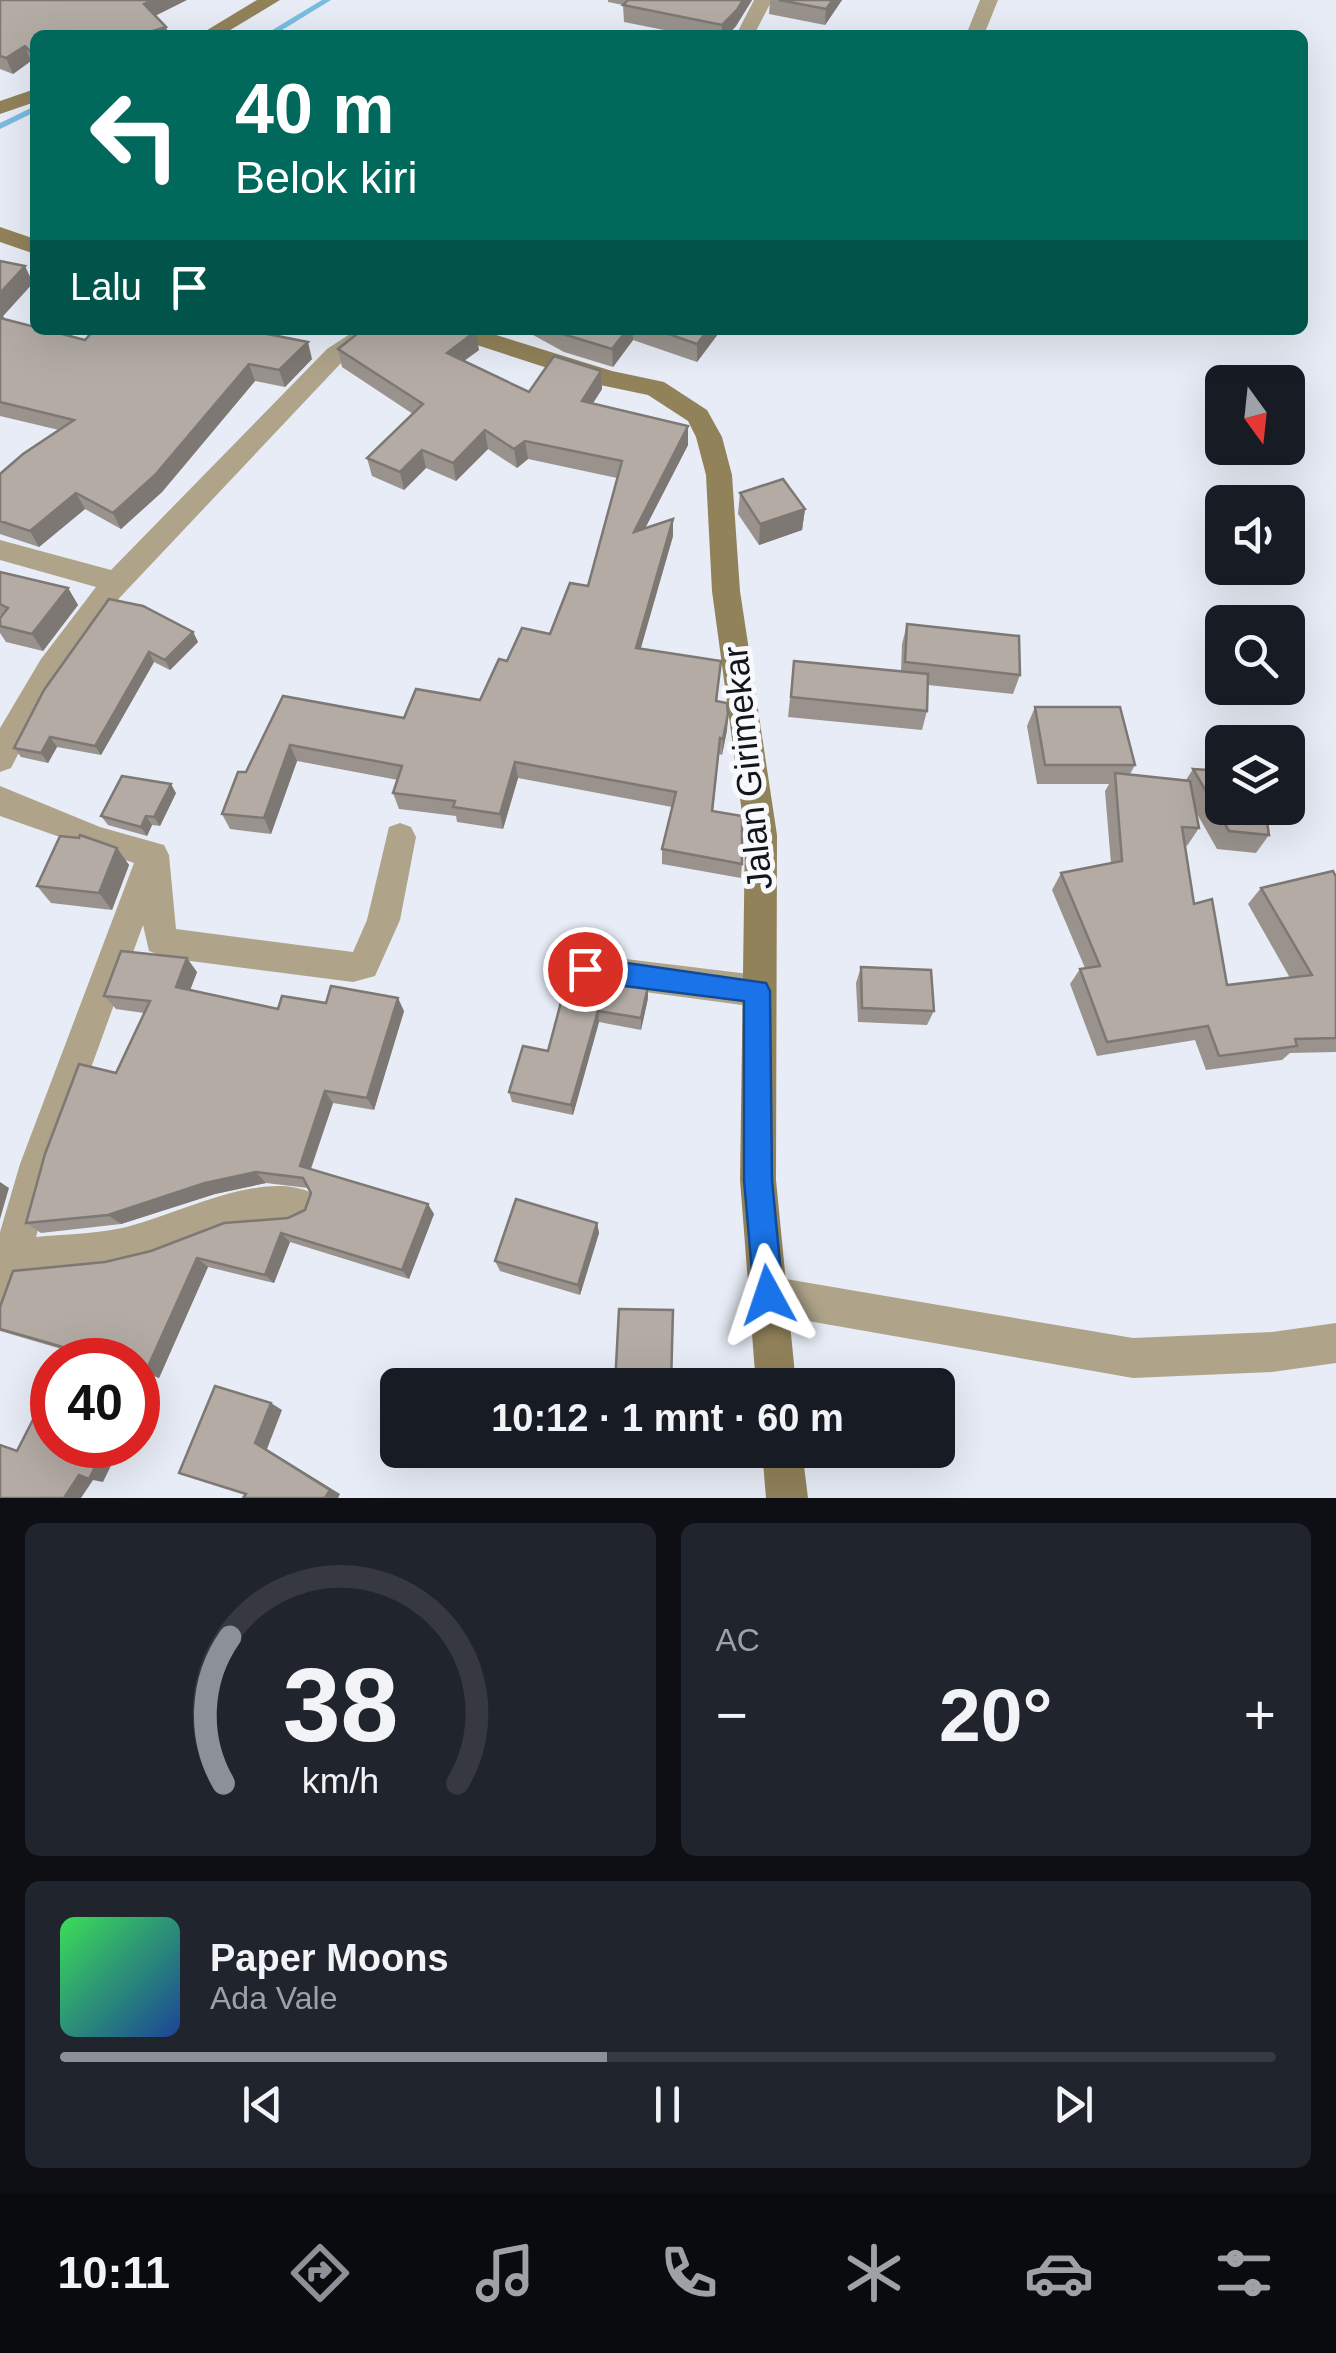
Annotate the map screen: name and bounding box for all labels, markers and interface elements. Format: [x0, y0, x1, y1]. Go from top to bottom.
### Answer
icon: left [70, 70, 200, 200]
text: 40 m [235, 70, 395, 148]
text: Belok kiri [235, 152, 418, 203]
icon: arrive [162, 260, 217, 315]
text: Lalu [70, 266, 142, 308]
north arrow [1205, 365, 1305, 465]
map controls [1205, 365, 1305, 825]
button: sound [1205, 485, 1305, 585]
button: search [1205, 605, 1305, 705]
street label: Jalan Girimekar [715, 644, 779, 892]
button: layers [1205, 725, 1305, 825]
pin [543, 927, 628, 1012]
icon: arrive [558, 942, 613, 997]
position arrow [716, 1243, 820, 1347]
speed limit sign: 40 [30, 1338, 160, 1468]
text: 10:12 · 1 mnt · 60 m [491, 1397, 844, 1439]
text: AC [716, 1622, 760, 1658]
text: 38 [282, 1647, 398, 1763]
text: 20° [939, 1673, 1052, 1757]
text: − [716, 1684, 748, 1746]
text: + [1244, 1684, 1276, 1746]
text: km/h [302, 1761, 379, 1801]
text: Paper Moons [210, 1937, 449, 1979]
text: Ada Vale [210, 1980, 338, 2016]
icon: previous [235, 2077, 290, 2132]
icon: pause [640, 2077, 695, 2132]
icon: next [1046, 2077, 1101, 2132]
icon: directions [285, 2238, 355, 2308]
icon: music [470, 2238, 540, 2308]
icon: phone [654, 2238, 724, 2308]
icon: climate [839, 2238, 909, 2308]
icon: car [1024, 2238, 1094, 2308]
icon: filters [1209, 2238, 1279, 2308]
text: 10:11 [57, 2247, 170, 2298]

